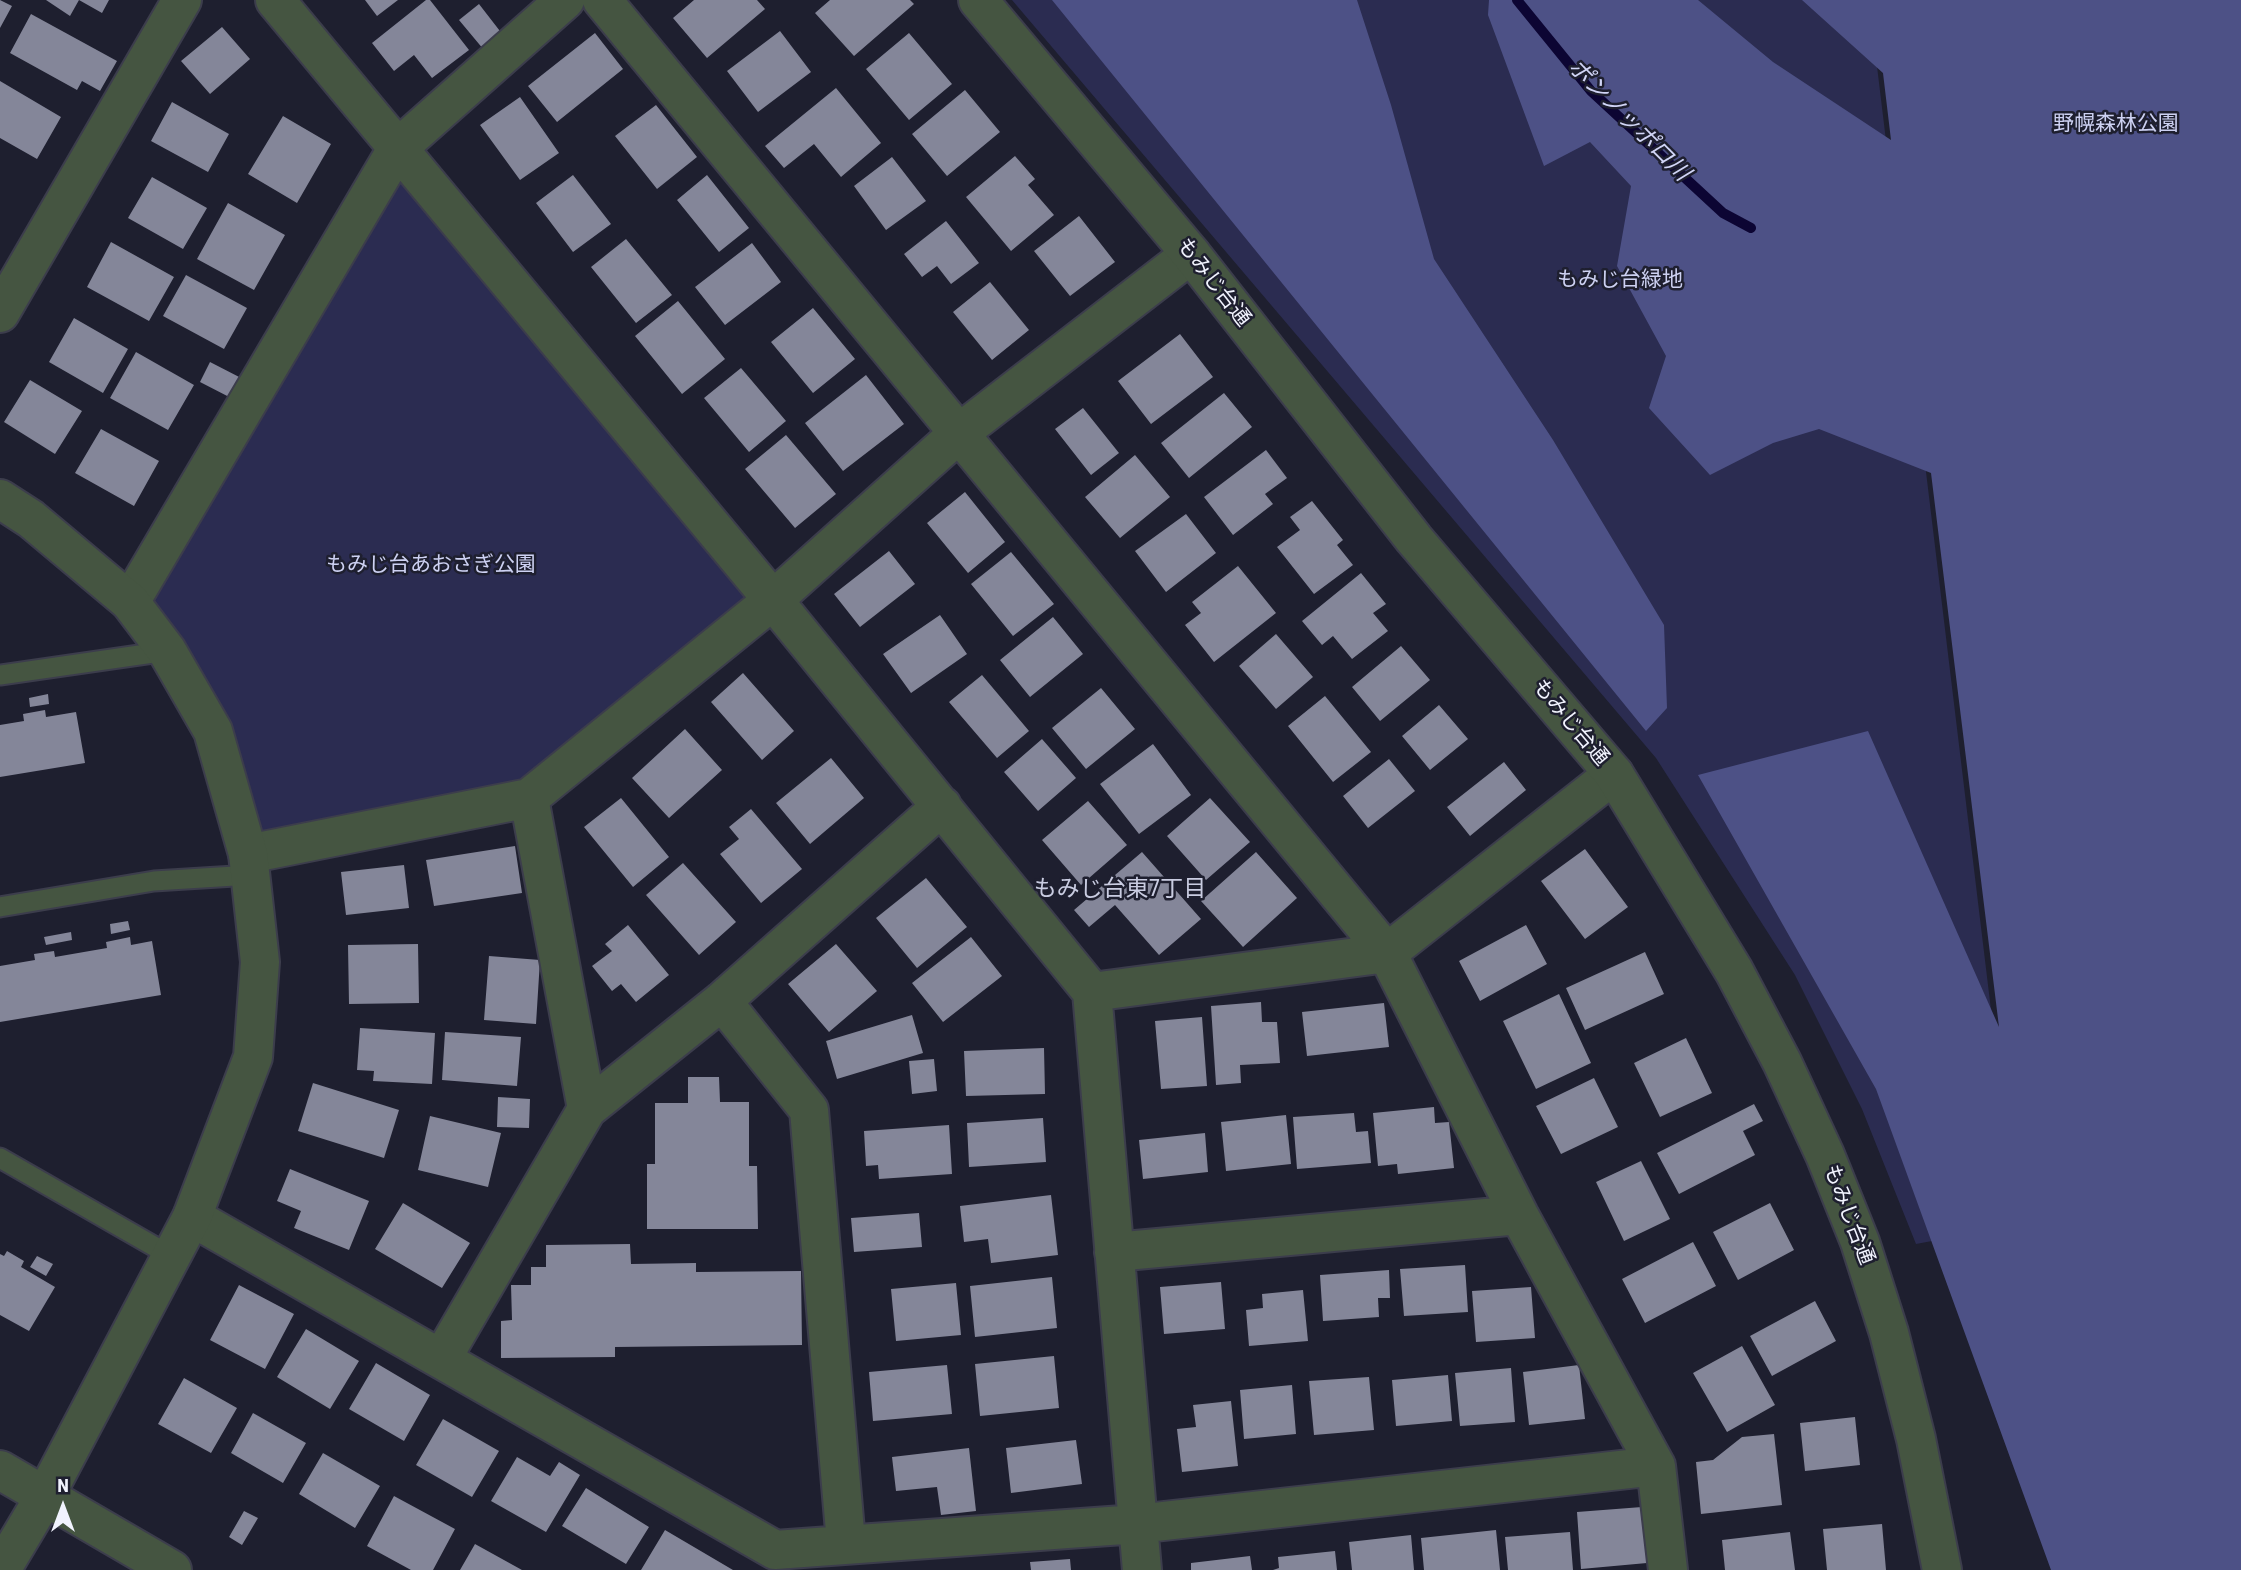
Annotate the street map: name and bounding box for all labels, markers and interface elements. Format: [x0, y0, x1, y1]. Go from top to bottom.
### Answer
water label: ポンノッポロ川 [1561, 54, 1695, 188]
park label: 野幌森林公園 [2053, 112, 2179, 138]
street label: もみじ台通 [1171, 234, 1255, 332]
park label: もみじ台緑地 [1557, 268, 1683, 294]
park label: もみじ台あおさぎ公園 [326, 553, 536, 579]
street label: もみじ台通 [1527, 675, 1613, 771]
district label: もみじ台東7丁目 [1034, 876, 1206, 904]
street label: もみじ台通 [1817, 1161, 1879, 1269]
north arrow [28, 1472, 98, 1542]
text: N [57, 1474, 69, 1497]

